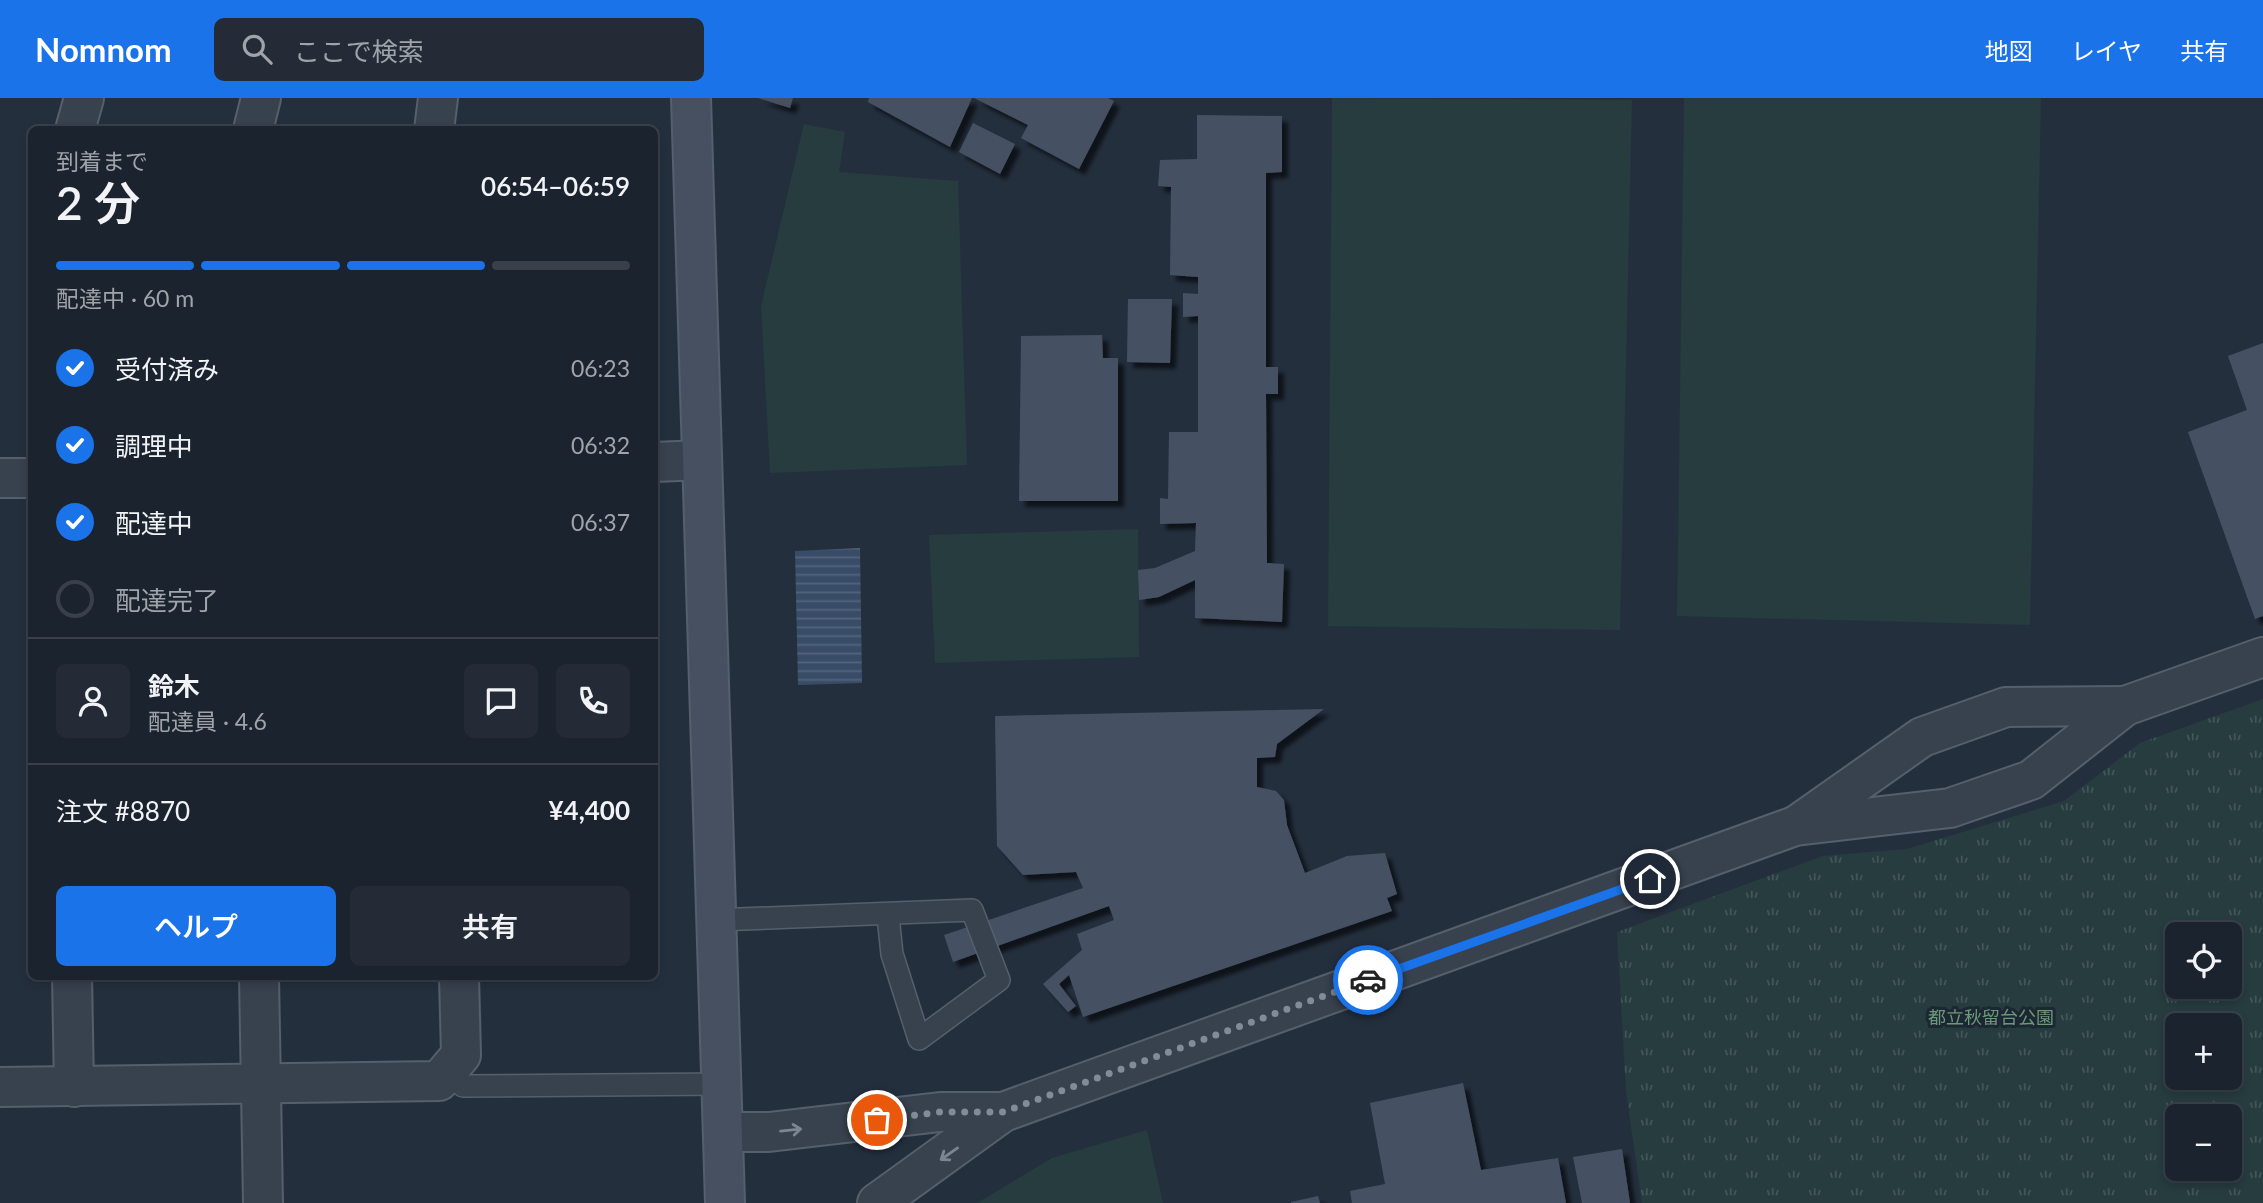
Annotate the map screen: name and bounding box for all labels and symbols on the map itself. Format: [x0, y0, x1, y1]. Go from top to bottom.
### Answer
pin [1620, 849, 1680, 909]
courier [1333, 945, 1403, 1015]
park label: 都立秋留台公園 [1928, 1006, 2054, 1028]
pin [847, 1090, 907, 1150]
one-way arrow [779, 1123, 802, 1136]
one-way arrow [940, 1146, 959, 1161]

